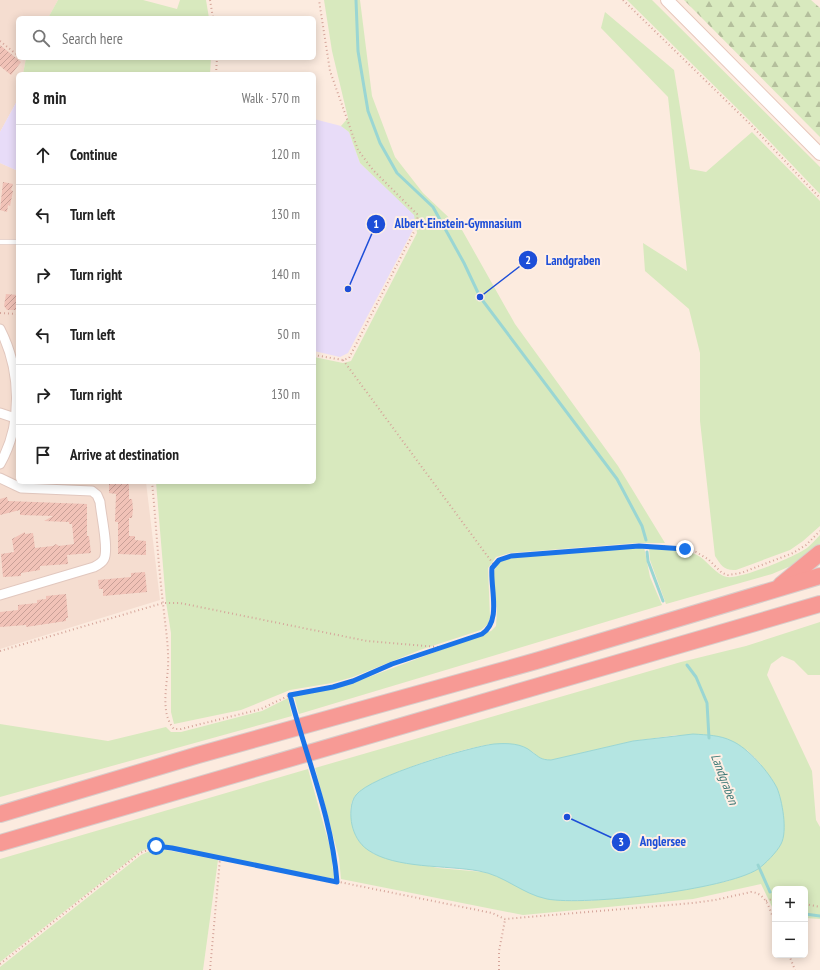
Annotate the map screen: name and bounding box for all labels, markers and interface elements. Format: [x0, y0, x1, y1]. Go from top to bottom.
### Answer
search box [16, 16, 316, 60]
icon: search [30, 27, 52, 49]
text: Search here [62, 29, 123, 48]
text: 8 min [32, 87, 66, 109]
text: Walk · 570 m [242, 90, 300, 107]
icon: ahead [32, 144, 54, 166]
text: Continue [70, 145, 117, 164]
text: 120 m [271, 146, 300, 163]
icon: left [32, 204, 54, 226]
text: Turn left [70, 205, 115, 224]
text: 130 m [271, 206, 300, 223]
callout: Albert-Einstein-Gymnasium [366, 211, 529, 236]
text: Albert-Einstein-Gymnasium [394, 215, 522, 232]
text: 1 [373, 216, 379, 231]
callout: Landgraben [518, 248, 608, 273]
text: 2 [525, 252, 531, 267]
text: Landgraben [546, 252, 600, 269]
icon: right [32, 264, 54, 286]
text: Turn right [70, 265, 122, 284]
text: 140 m [271, 266, 300, 283]
icon: left [32, 324, 54, 346]
text: Turn left [70, 325, 115, 344]
text: 50 m [277, 326, 300, 343]
icon: right [32, 384, 54, 406]
text: Turn right [70, 385, 122, 404]
text: 130 m [271, 386, 300, 403]
icon: arrive [32, 444, 54, 466]
text: Arrive at destination [70, 445, 179, 464]
route end [676, 540, 694, 558]
water label: Landgraben [707, 751, 742, 808]
callout: Anglersee [611, 829, 694, 854]
text: Anglersee [639, 833, 687, 850]
text: 3 [618, 834, 624, 849]
route start [147, 837, 165, 855]
map controls [772, 886, 808, 958]
button: + [772, 886, 808, 922]
button: − [772, 922, 808, 958]

